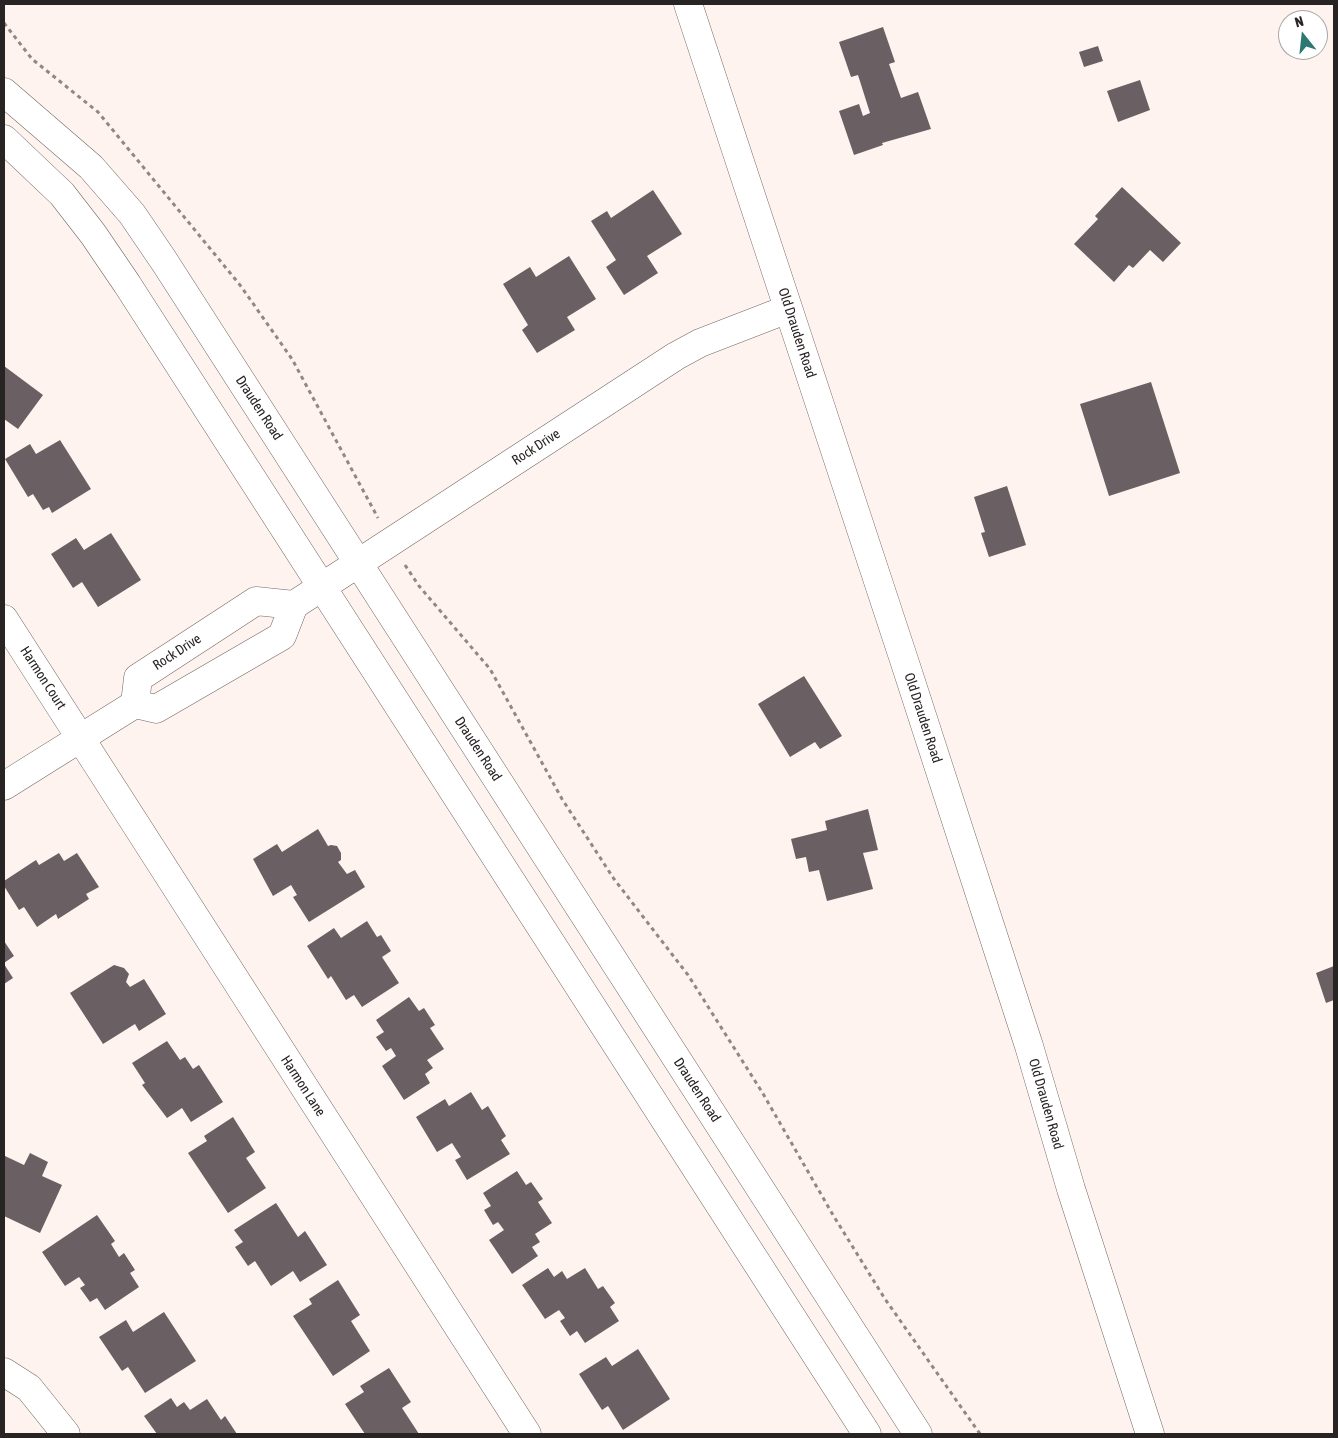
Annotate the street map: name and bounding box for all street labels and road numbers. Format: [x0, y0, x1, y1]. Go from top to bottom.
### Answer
street label: Old Drauden Road [775, 286, 819, 380]
street label: Drauden Road [232, 373, 286, 443]
street label: Rock Drive [509, 425, 563, 469]
street label: Rock Drive [150, 630, 204, 674]
street label: Harmon Court [16, 643, 70, 713]
street label: Old Drauden Road [901, 671, 945, 765]
street label: Drauden Road [451, 714, 505, 784]
street label: Harmon Lane [277, 1052, 329, 1120]
street label: Drauden Road [670, 1055, 724, 1125]
street label: Old Drauden Road [1025, 1057, 1067, 1151]

